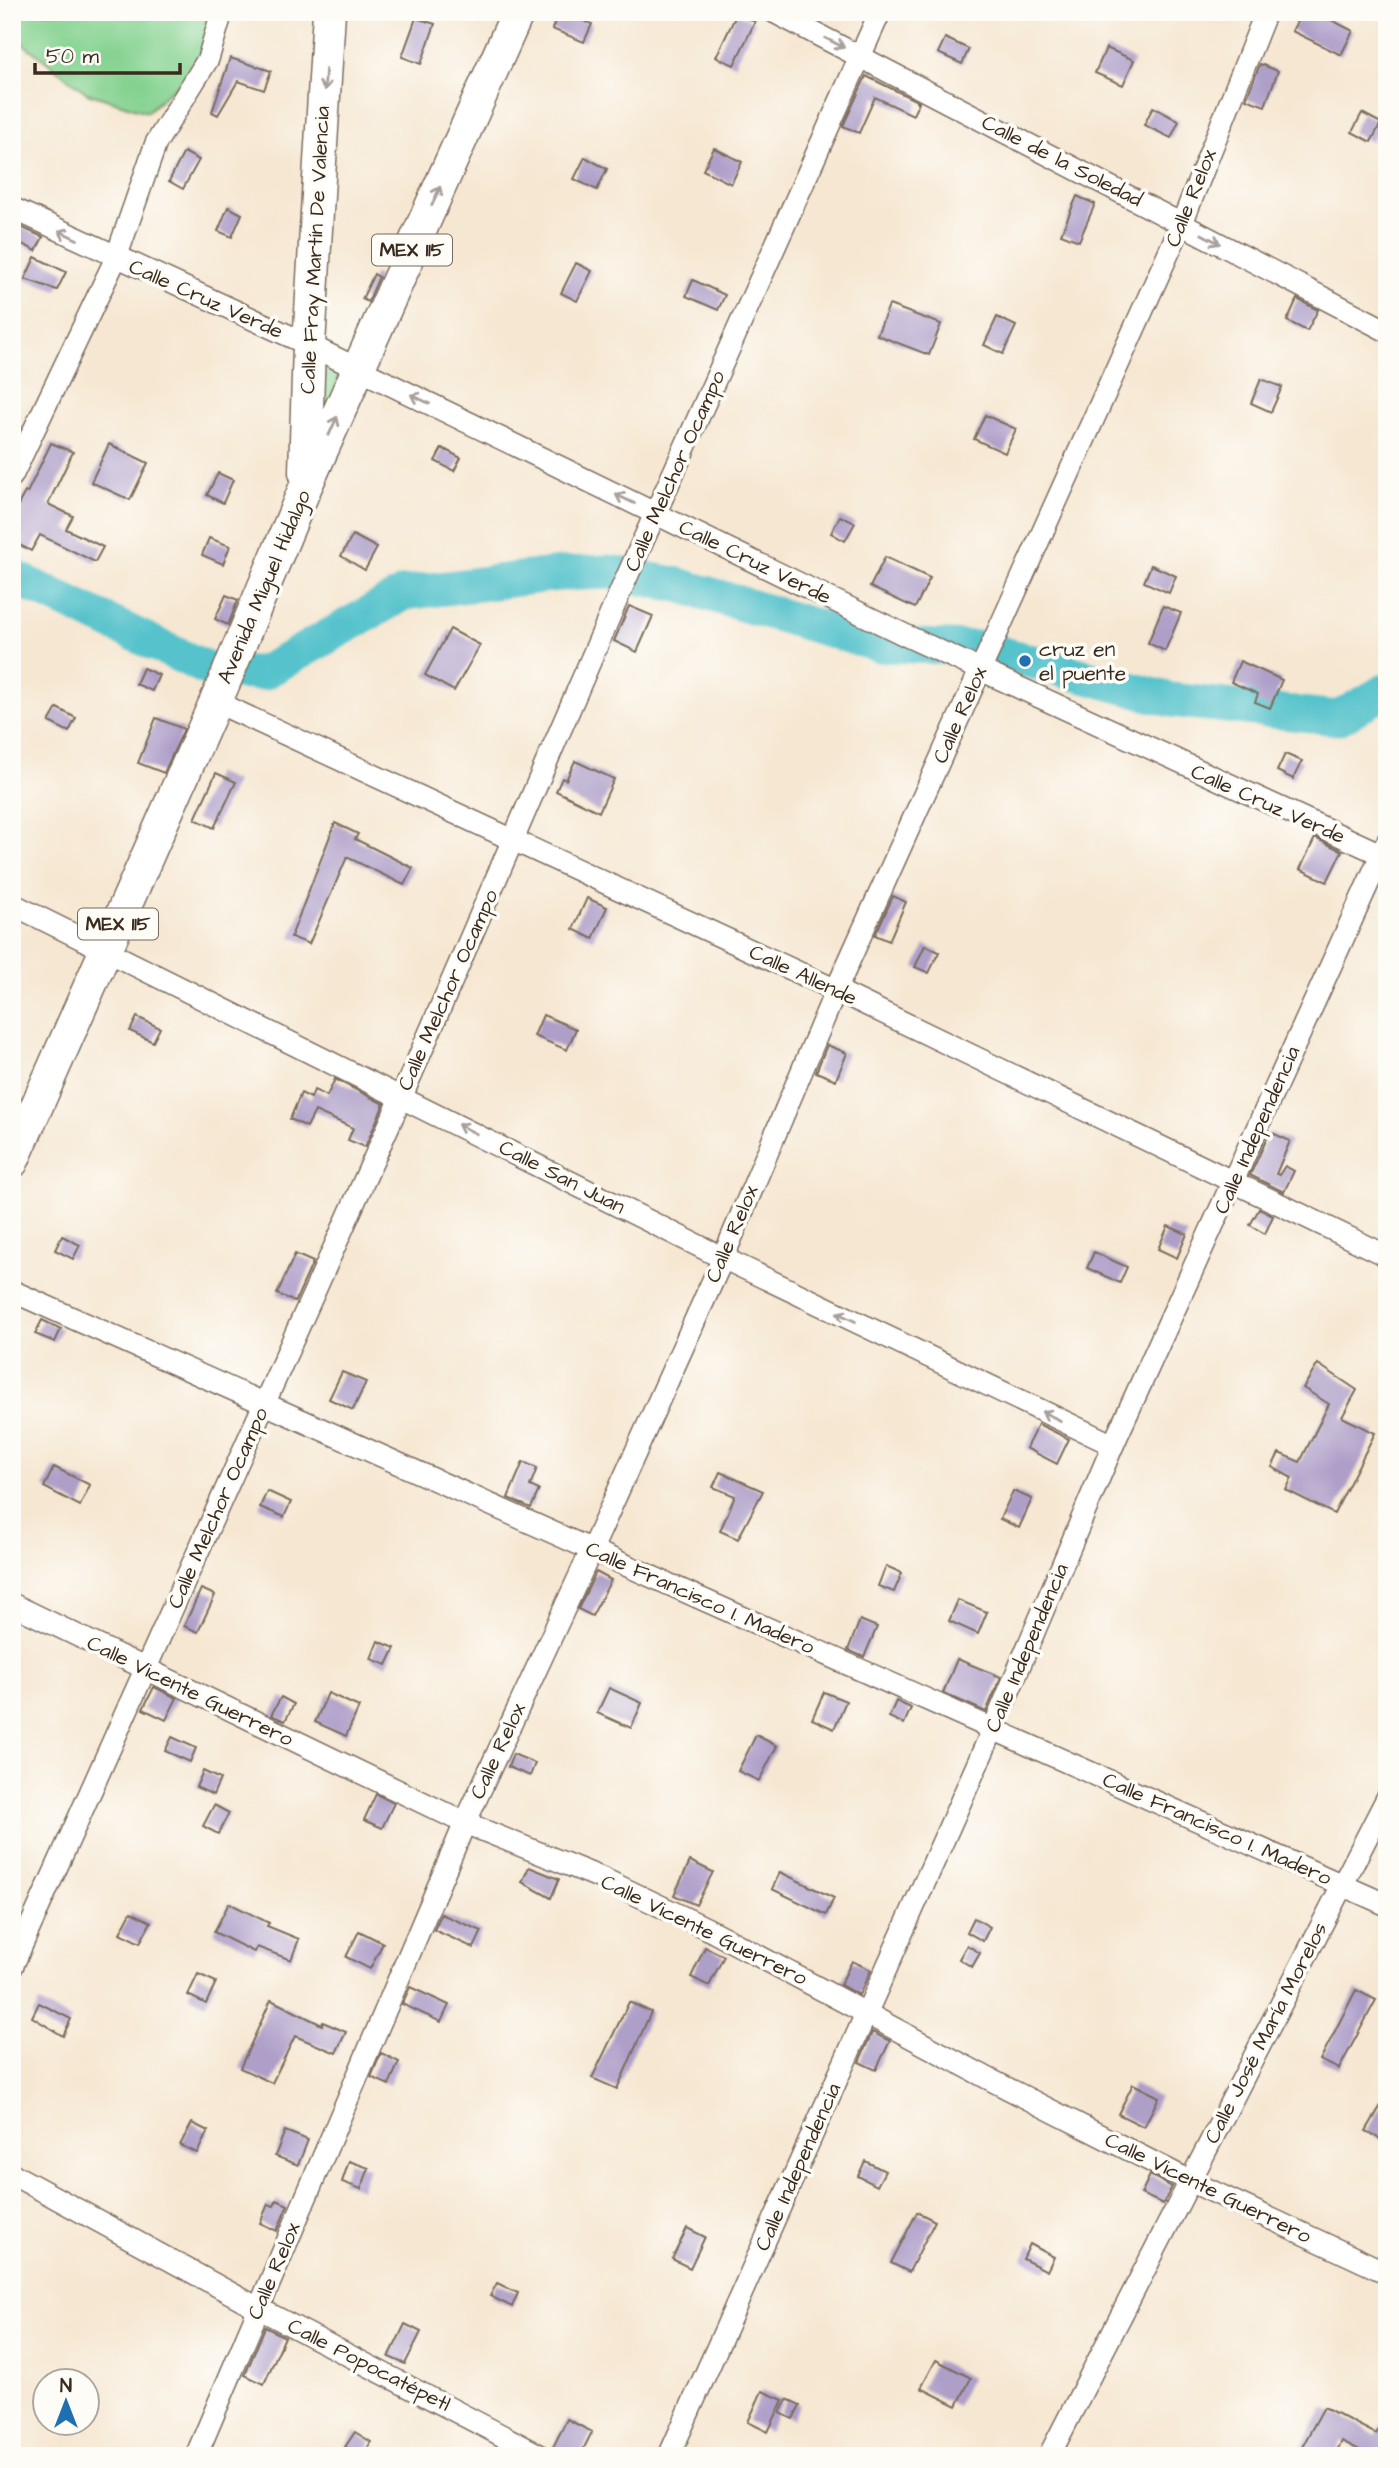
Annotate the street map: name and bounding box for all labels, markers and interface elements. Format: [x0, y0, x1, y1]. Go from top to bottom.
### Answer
scale bar [35, 32, 180, 76]
one-way arrow [824, 37, 845, 51]
text: 50 m [46, 42, 100, 71]
one-way arrow [318, 69, 331, 92]
street label: Calle Fray Martín De Valencia [293, 105, 339, 395]
street label: Calle de la Soledad [977, 108, 1148, 214]
street label: Calle Relox [1158, 145, 1224, 251]
one-way arrow [430, 186, 443, 207]
one-way arrow [58, 228, 79, 241]
one-way arrow [1200, 232, 1221, 246]
road number: MEX 115 [372, 234, 452, 266]
street label: Calle Cruz Verde [124, 252, 288, 346]
street label: Calle Melchor Ocampo [618, 366, 733, 577]
one-way arrow [410, 392, 431, 406]
one-way arrow [327, 416, 340, 437]
street label: Avenida Miguel Hidalgo [210, 486, 320, 689]
one-way arrow [615, 492, 636, 505]
street label: Calle Cruz Verde [674, 513, 836, 611]
place label: cruz en el puente [1039, 635, 1126, 689]
marker: cruz en el puente [1017, 653, 1033, 669]
street label: Calle Relox [926, 662, 994, 768]
street label: Calle Cruz Verde [1186, 757, 1350, 851]
street label: Calle Melchor Ocampo [391, 885, 506, 1096]
road number: MEX 115 [78, 908, 158, 940]
street label: Calle Allende [744, 937, 862, 1013]
street label: Calle Independencia [1207, 1041, 1308, 1219]
one-way arrow [457, 1122, 478, 1136]
street label: Calle San Juan [494, 1133, 630, 1221]
street label: Calle Relox [698, 1181, 766, 1287]
one-way arrow [836, 1310, 857, 1323]
street label: Calle Melchor Ocampo [161, 1403, 276, 1614]
one-way arrow [1041, 1408, 1062, 1422]
street label: Calle Francisco I. Madero [581, 1534, 819, 1662]
street label: Calle Independencia [978, 1559, 1077, 1737]
street label: Calle Vicente Guerrero [82, 1628, 298, 1754]
street label: Calle Relox [463, 1698, 533, 1804]
street label: Calle Francisco I. Madero [1098, 1765, 1336, 1893]
street label: Calle Vicente Guerrero [596, 1867, 812, 1993]
street label: Calle José María Morelos [1197, 1917, 1335, 2149]
street label: Calle Independencia [748, 2078, 849, 2256]
street label: Calle Vicente Guerrero [1100, 2125, 1316, 2251]
street label: Calle Relox [240, 2218, 308, 2324]
street label: Calle Popocatépetl [282, 2311, 455, 2420]
north arrow [32, 2366, 102, 2436]
text: N [60, 2373, 72, 2400]

